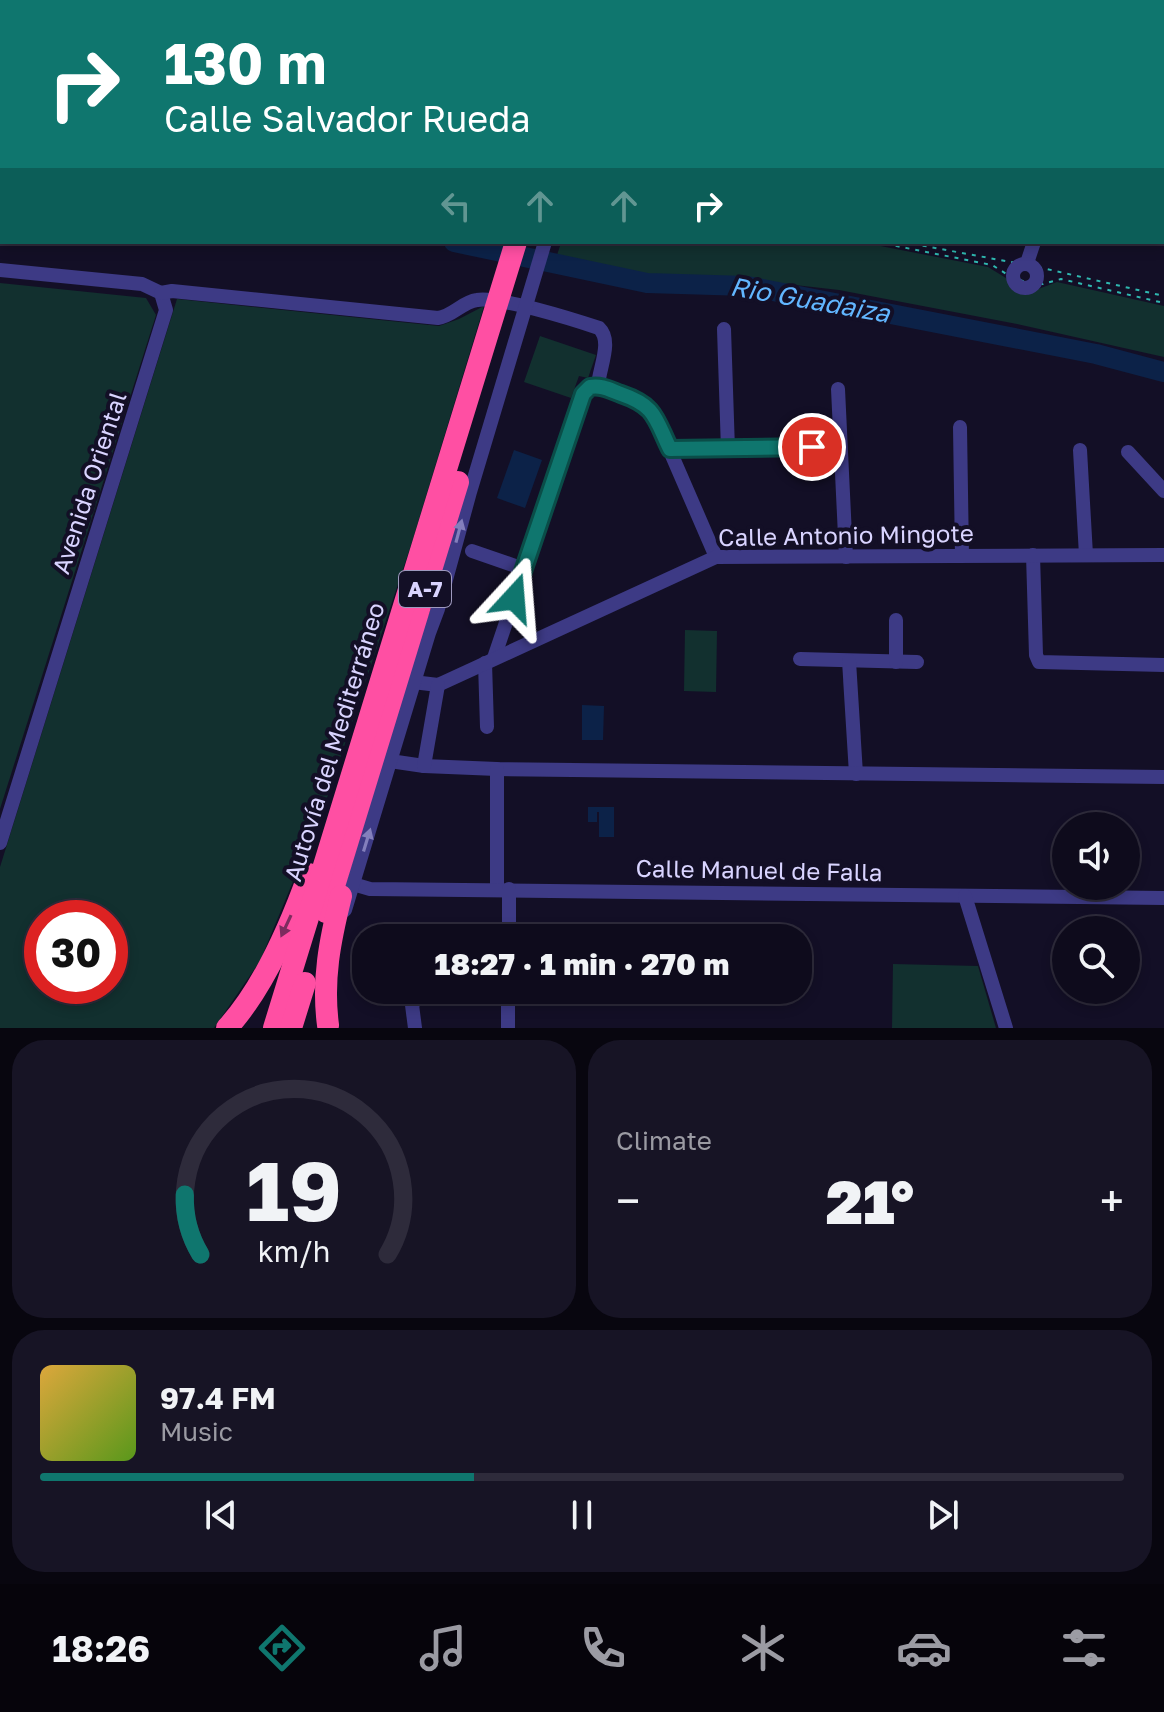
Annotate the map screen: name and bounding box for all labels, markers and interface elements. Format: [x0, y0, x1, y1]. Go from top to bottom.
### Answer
text: 130 m [164, 29, 326, 96]
icon: right [32, 32, 136, 136]
text: Calle Salvador Rueda [164, 97, 531, 140]
icon: left [434, 184, 478, 228]
icon: ahead [518, 184, 562, 228]
icon: ahead [602, 184, 646, 228]
icon: right [686, 184, 730, 228]
water label: Rio Guadaiza [728, 270, 893, 329]
street label: Avenida Oriental [45, 388, 132, 577]
pin [778, 413, 846, 481]
icon: arrive [790, 425, 834, 469]
street label: Calle Antonio Mingote [718, 518, 974, 551]
one-way arrow [454, 519, 466, 544]
position arrow [472, 556, 556, 640]
road number: A-7 [399, 571, 451, 607]
street label: Autovía del Mediterráneo [277, 599, 390, 884]
map controls [1052, 812, 1140, 1004]
button: sound [1052, 812, 1140, 900]
one-way arrow [361, 827, 374, 851]
street label: Calle Manuel de Falla [635, 853, 883, 886]
speed limit sign: 30 [24, 900, 128, 1004]
one-way arrow [279, 914, 293, 938]
button: search [1052, 916, 1140, 1004]
text: 18:27 · 1 min · 270 m [435, 946, 729, 982]
text: Climate [616, 1125, 712, 1156]
text: 19 [246, 1139, 342, 1239]
text: 21° [826, 1165, 914, 1237]
text: − [616, 1174, 640, 1227]
text: + [1100, 1174, 1124, 1227]
text: km/h [258, 1234, 330, 1268]
text: 97.4 FM [160, 1380, 276, 1416]
text: Music [160, 1416, 233, 1447]
icon: previous [199, 1493, 243, 1537]
icon: pause [560, 1493, 604, 1537]
icon: next [921, 1493, 965, 1537]
icon: directions [254, 1620, 310, 1676]
icon: music [415, 1620, 471, 1676]
icon: phone [575, 1620, 631, 1676]
icon: climate [735, 1620, 791, 1676]
icon: car [896, 1620, 952, 1676]
icon: filters [1056, 1620, 1112, 1676]
text: 18:26 [52, 1627, 150, 1670]

